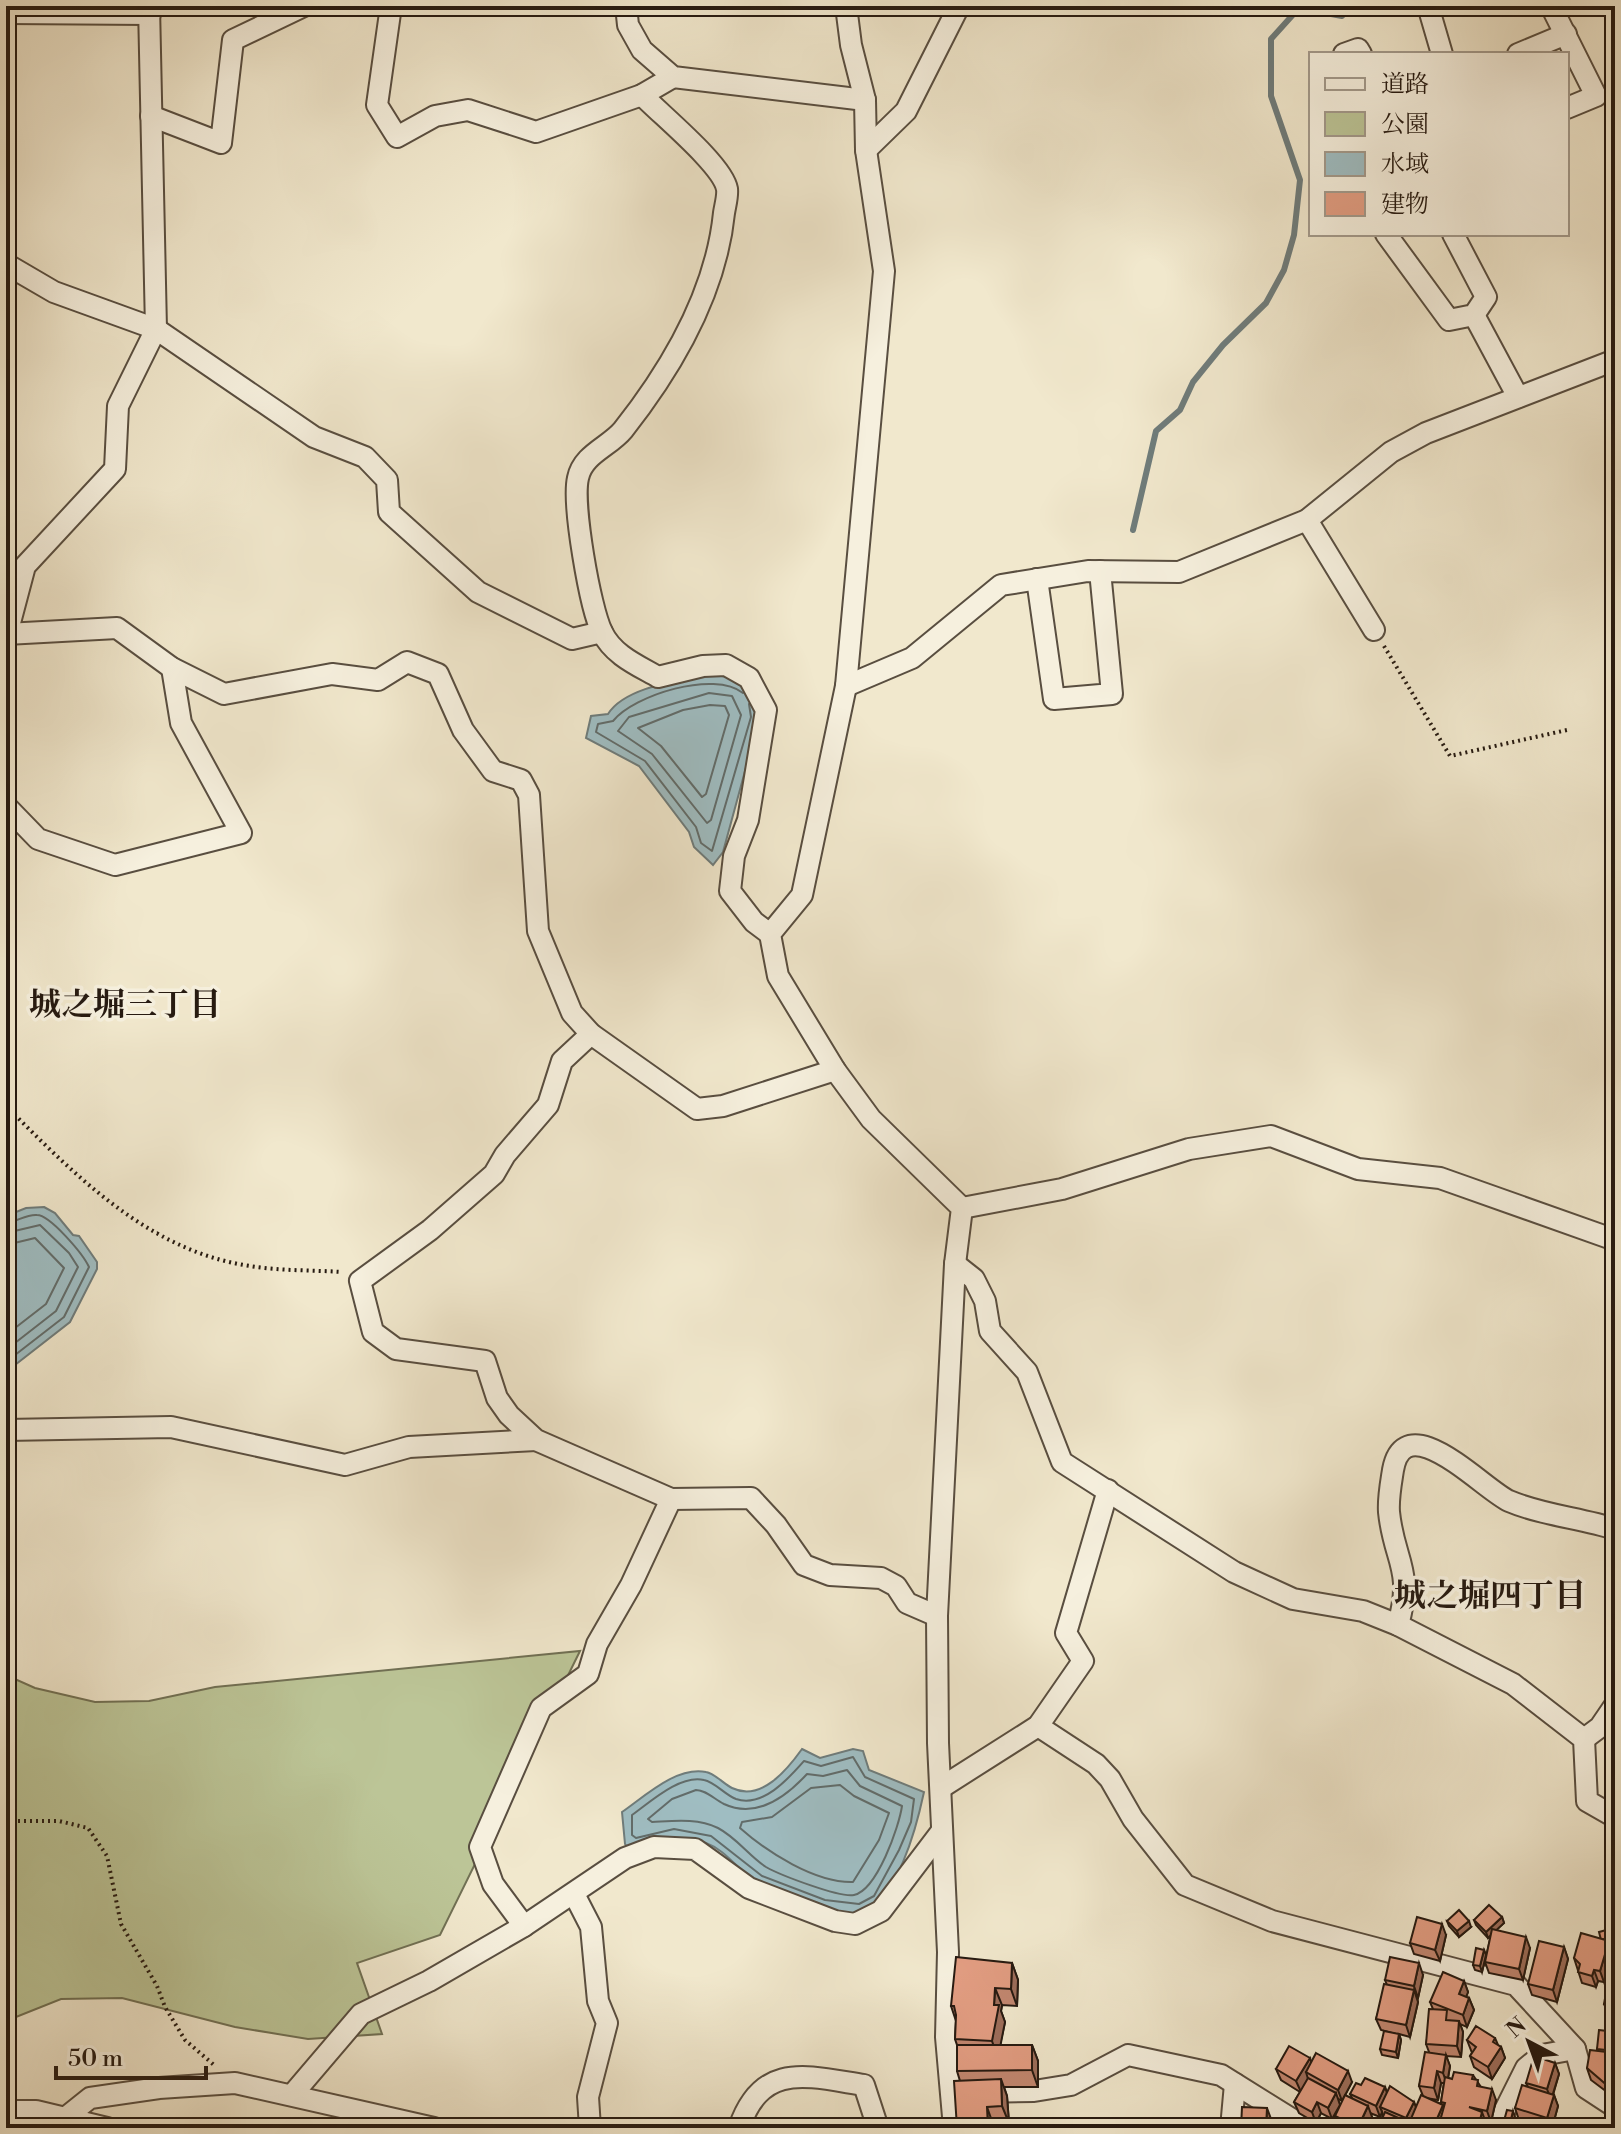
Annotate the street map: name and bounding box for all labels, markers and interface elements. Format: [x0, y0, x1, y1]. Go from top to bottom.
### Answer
legend [1309, 52, 1569, 236]
text: 道路 [1381, 70, 1429, 100]
text: 公園 [1381, 110, 1429, 140]
text: 水域 [1381, 150, 1429, 180]
text: 建物 [1381, 190, 1429, 220]
district label: 城之堀三丁目 [29, 985, 221, 1025]
district label: 城之堀四丁目 [1394, 1576, 1586, 1616]
north arrow [1489, 2002, 1569, 2082]
text: N [1501, 2012, 1533, 2044]
scale bar [56, 2030, 206, 2080]
text: 50 m [68, 2044, 123, 2074]

